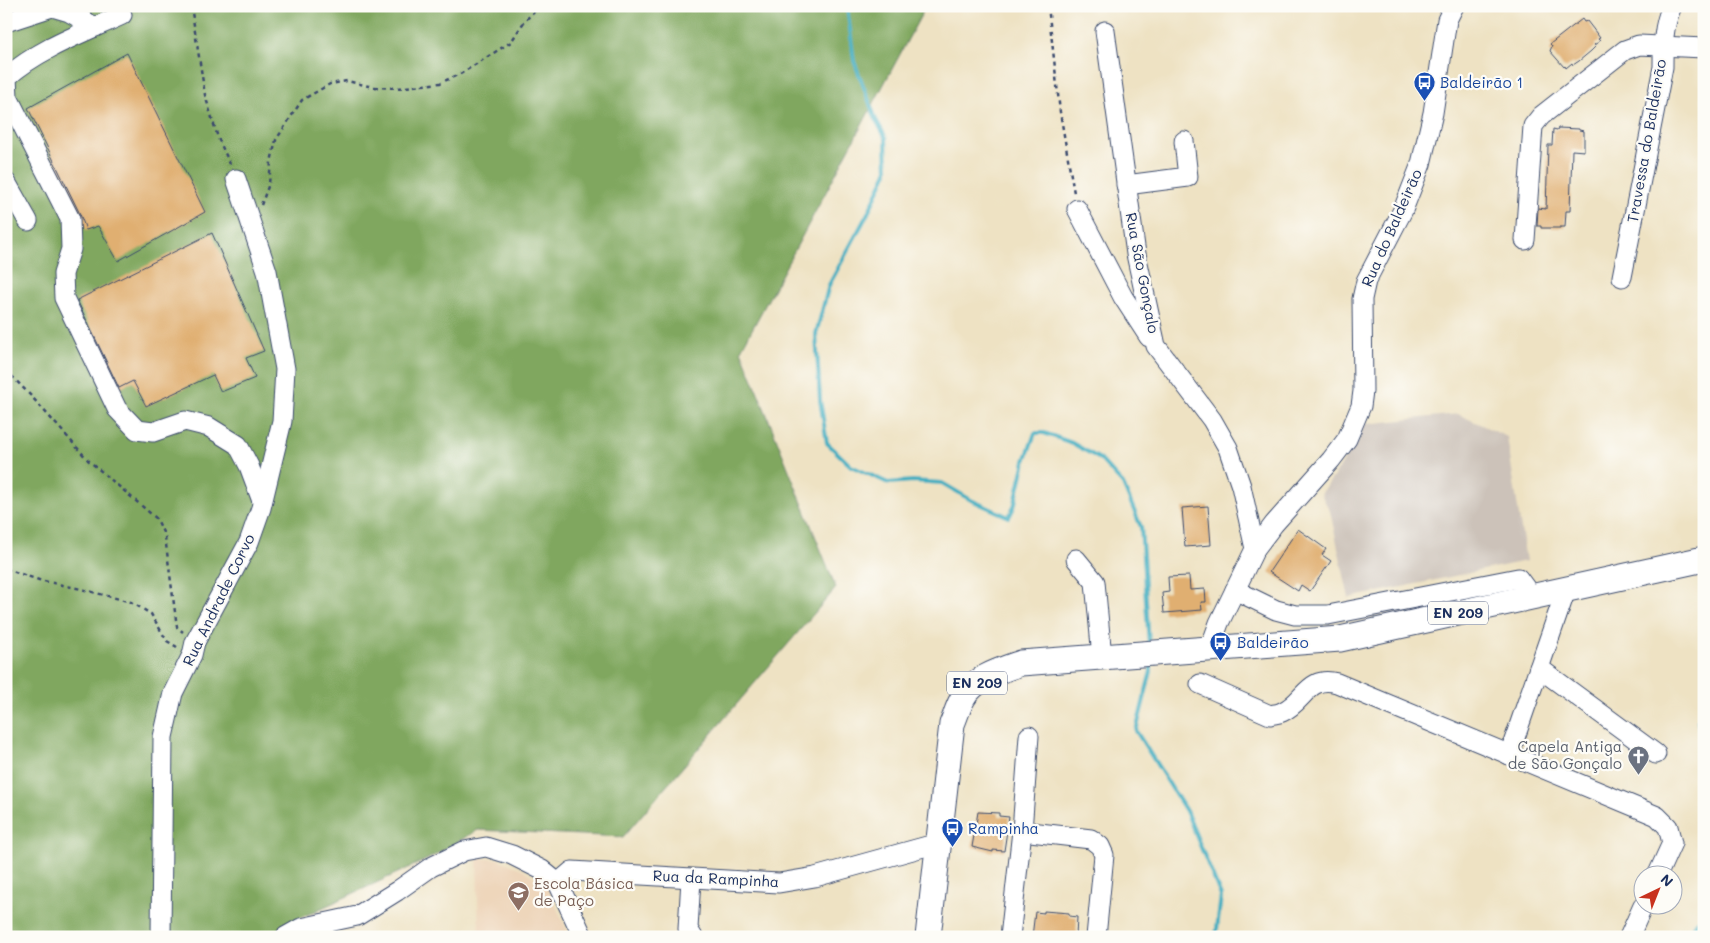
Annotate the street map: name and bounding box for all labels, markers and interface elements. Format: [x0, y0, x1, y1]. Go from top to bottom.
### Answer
street label: Travessa do Baldeirão [1622, 57, 1670, 224]
bus stop icon: Baldeirão 1 [1412, 71, 1436, 102]
place label: Baldeirão 1 [1440, 72, 1523, 92]
street label: Rua do Baldeirão [1356, 166, 1426, 290]
street label: Rua São Gonçalo [1121, 211, 1165, 335]
street label: Rua Andrade Corvo [177, 530, 259, 669]
road number: EN 209 [1428, 602, 1488, 624]
bus stop icon: Baldeirão [1209, 631, 1233, 662]
place label: Baldeirão [1237, 632, 1309, 652]
road number: EN 209 [947, 671, 1007, 694]
place label: Capela Antiga de São Gonçalo [1508, 736, 1622, 773]
church icon: Capela Antiga de São Gonçalo [1626, 744, 1650, 775]
bus stop icon: Rampinha [940, 817, 964, 848]
place label: Rampinha [968, 818, 1039, 838]
street label: Rua da Rampinha [652, 865, 780, 891]
north arrow [1632, 866, 1682, 916]
text: N [1657, 870, 1678, 891]
place label: Escola Básica de Paço [534, 873, 634, 910]
school or university icon: Escola Básica de Paço [506, 881, 530, 912]

